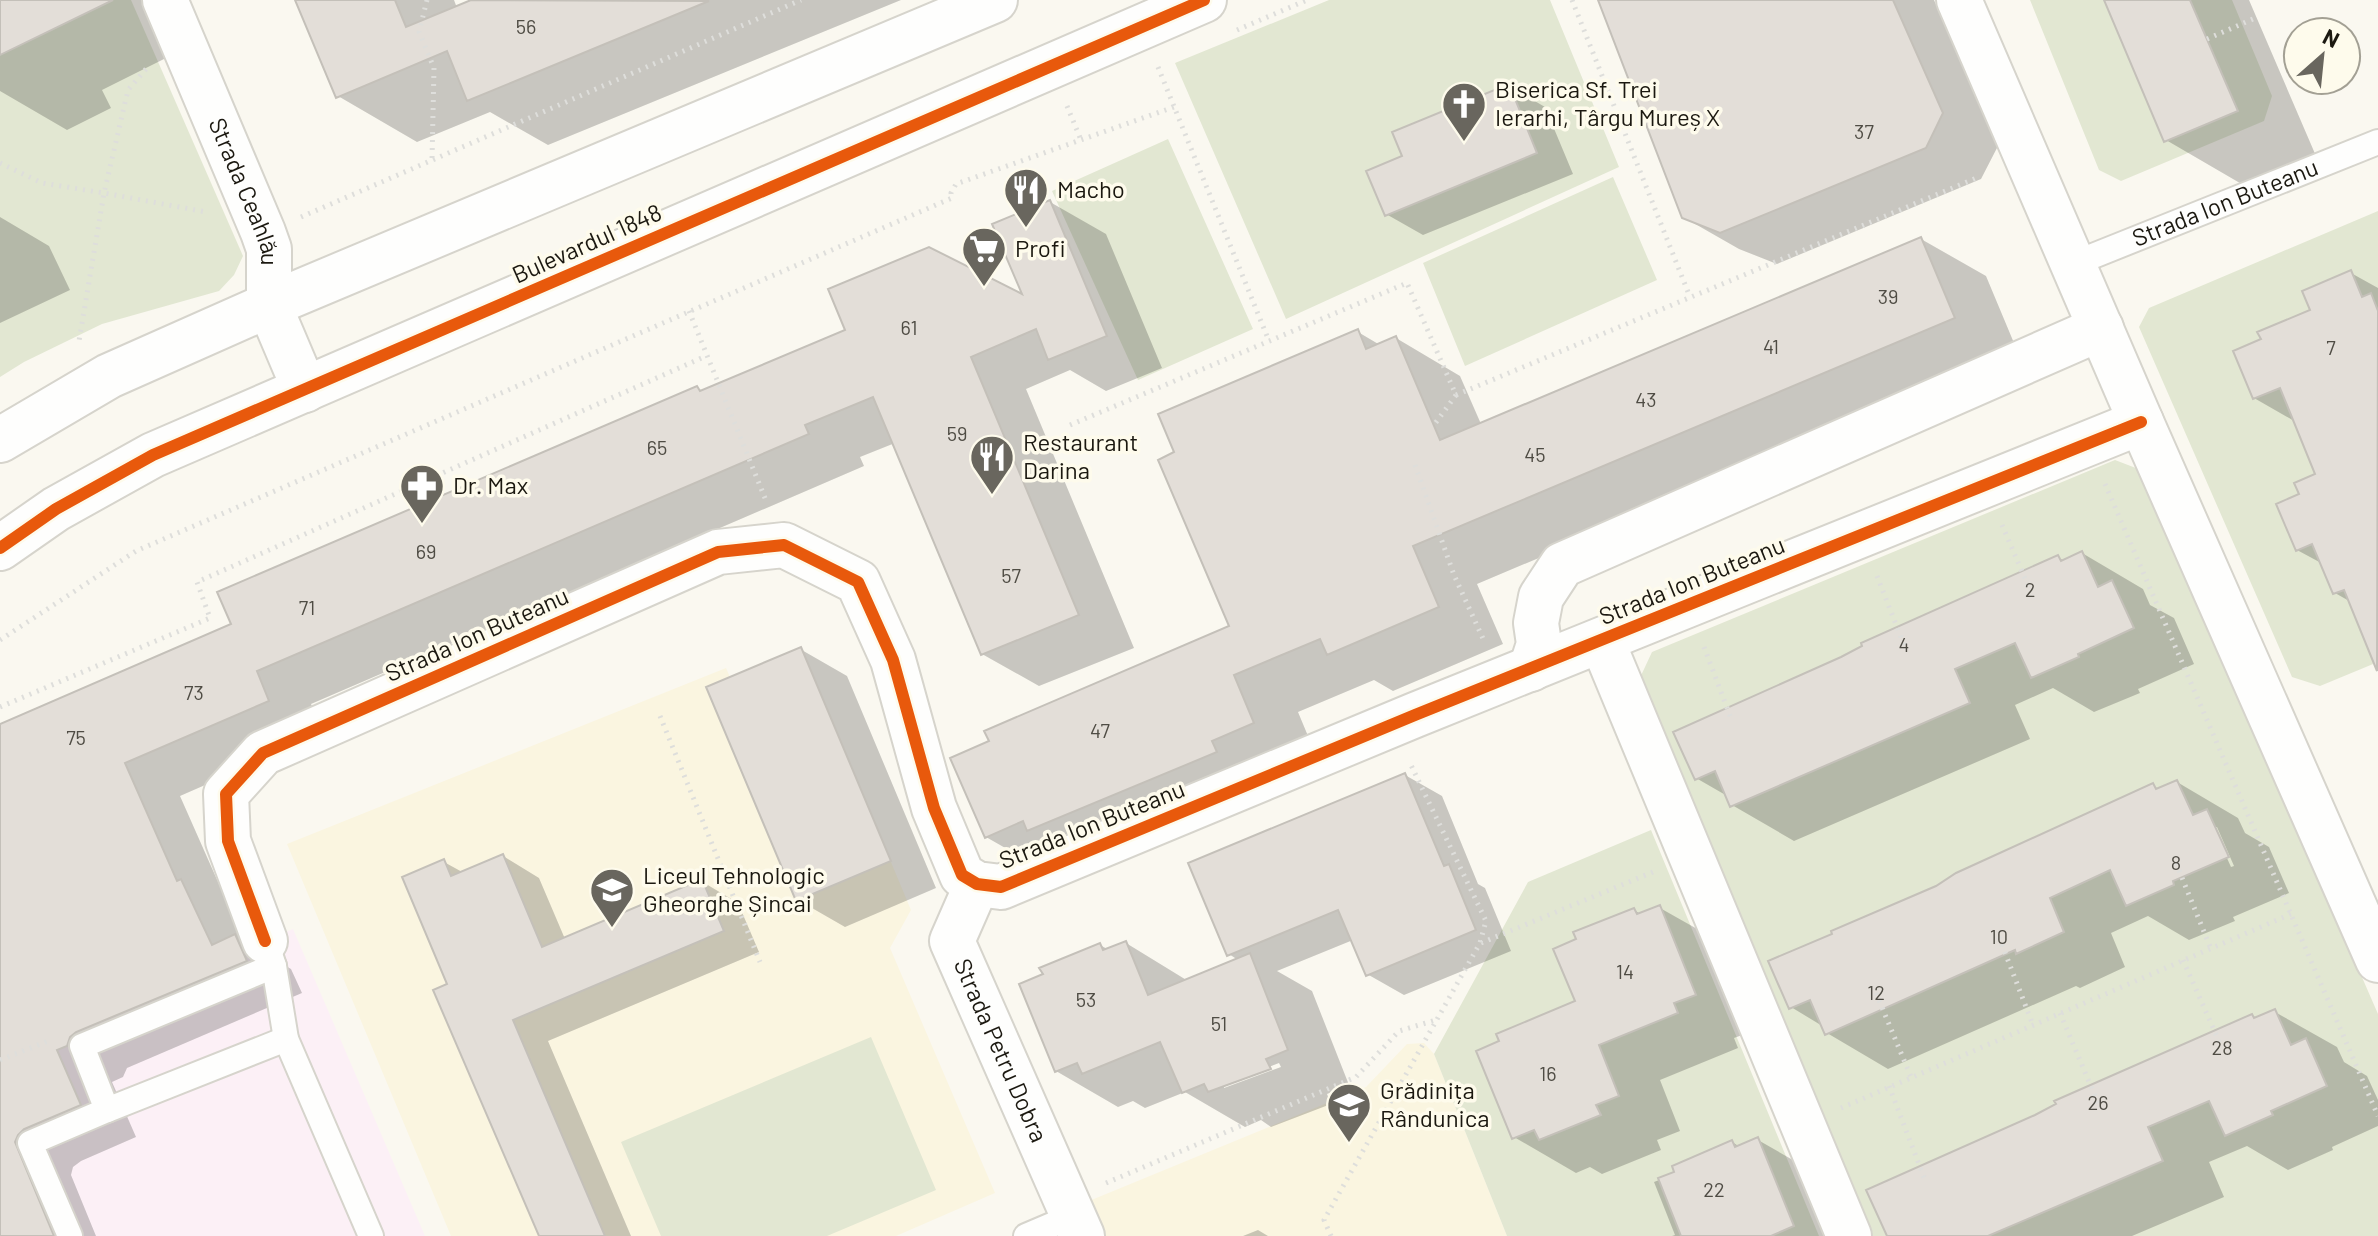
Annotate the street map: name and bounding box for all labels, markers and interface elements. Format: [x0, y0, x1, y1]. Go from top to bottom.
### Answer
house number: 56 [516, 14, 536, 38]
north arrow [2282, 16, 2362, 96]
text: N [2319, 22, 2344, 52]
place label: Biserica Sf. Trei Ierarhi, Târgu Mureș X [1495, 74, 1720, 131]
church icon: Biserica Sf. Trei Ierarhi, Târgu Mureș X [1440, 80, 1488, 143]
street label: Strada Ceahlău [203, 113, 285, 266]
house number: 37 [1854, 119, 1874, 143]
street label: Strada Ion Buteanu [2128, 152, 2322, 252]
restaurant icon: Macho [1002, 166, 1050, 229]
place label: Macho [1057, 174, 1125, 203]
street label: Bulevardul 1848 [507, 197, 666, 289]
supermarket icon: Profi [960, 225, 1008, 288]
place label: Profi [1015, 233, 1066, 262]
house number: 39 [1878, 284, 1898, 308]
house number: 61 [901, 315, 917, 339]
house number: 41 [1763, 334, 1779, 358]
house number: 7 [2326, 335, 2336, 359]
house number: 43 [1635, 387, 1657, 411]
house number: 59 [947, 421, 967, 445]
place label: Restaurant Darina [1023, 427, 1138, 484]
restaurant icon: Restaurant Darina [968, 433, 1016, 496]
house number: 65 [647, 435, 667, 459]
house number: 45 [1524, 442, 1546, 466]
pharmacy icon: Dr. Max [398, 462, 446, 525]
place label: Dr. Max [453, 470, 528, 499]
street label: Strada Ion Buteanu [1594, 529, 1788, 630]
house number: 69 [416, 539, 436, 563]
house number: 57 [1001, 563, 1021, 587]
house number: 2 [2025, 577, 2035, 601]
street label: Strada Ion Buteanu [380, 580, 573, 687]
house number: 71 [299, 595, 315, 619]
house number: 4 [1898, 632, 1910, 656]
house number: 73 [184, 680, 204, 704]
house number: 47 [1090, 718, 1110, 742]
house number: 75 [66, 725, 86, 749]
street label: Strada Ion Buteanu [994, 773, 1188, 874]
house number: 8 [2171, 850, 2181, 874]
place label: Liceul Tehnologic Gheorghe Șincai [643, 860, 825, 917]
school or university icon: Liceul Tehnologic Gheorghe Șincai [588, 866, 636, 929]
house number: 10 [1990, 924, 2008, 948]
street label: Strada Petru Dobra [949, 954, 1055, 1146]
house number: 14 [1616, 959, 1634, 983]
house number: 12 [1867, 980, 1885, 1004]
house number: 53 [1076, 987, 1096, 1011]
house number: 51 [1211, 1011, 1227, 1035]
house number: 28 [2211, 1035, 2233, 1059]
house number: 16 [1539, 1061, 1557, 1085]
place label: Grădinița Rândunica [1380, 1075, 1489, 1132]
school or university icon: Grădinița Rândunica [1325, 1081, 1373, 1144]
house number: 26 [2087, 1090, 2109, 1114]
house number: 22 [1703, 1177, 1725, 1201]

